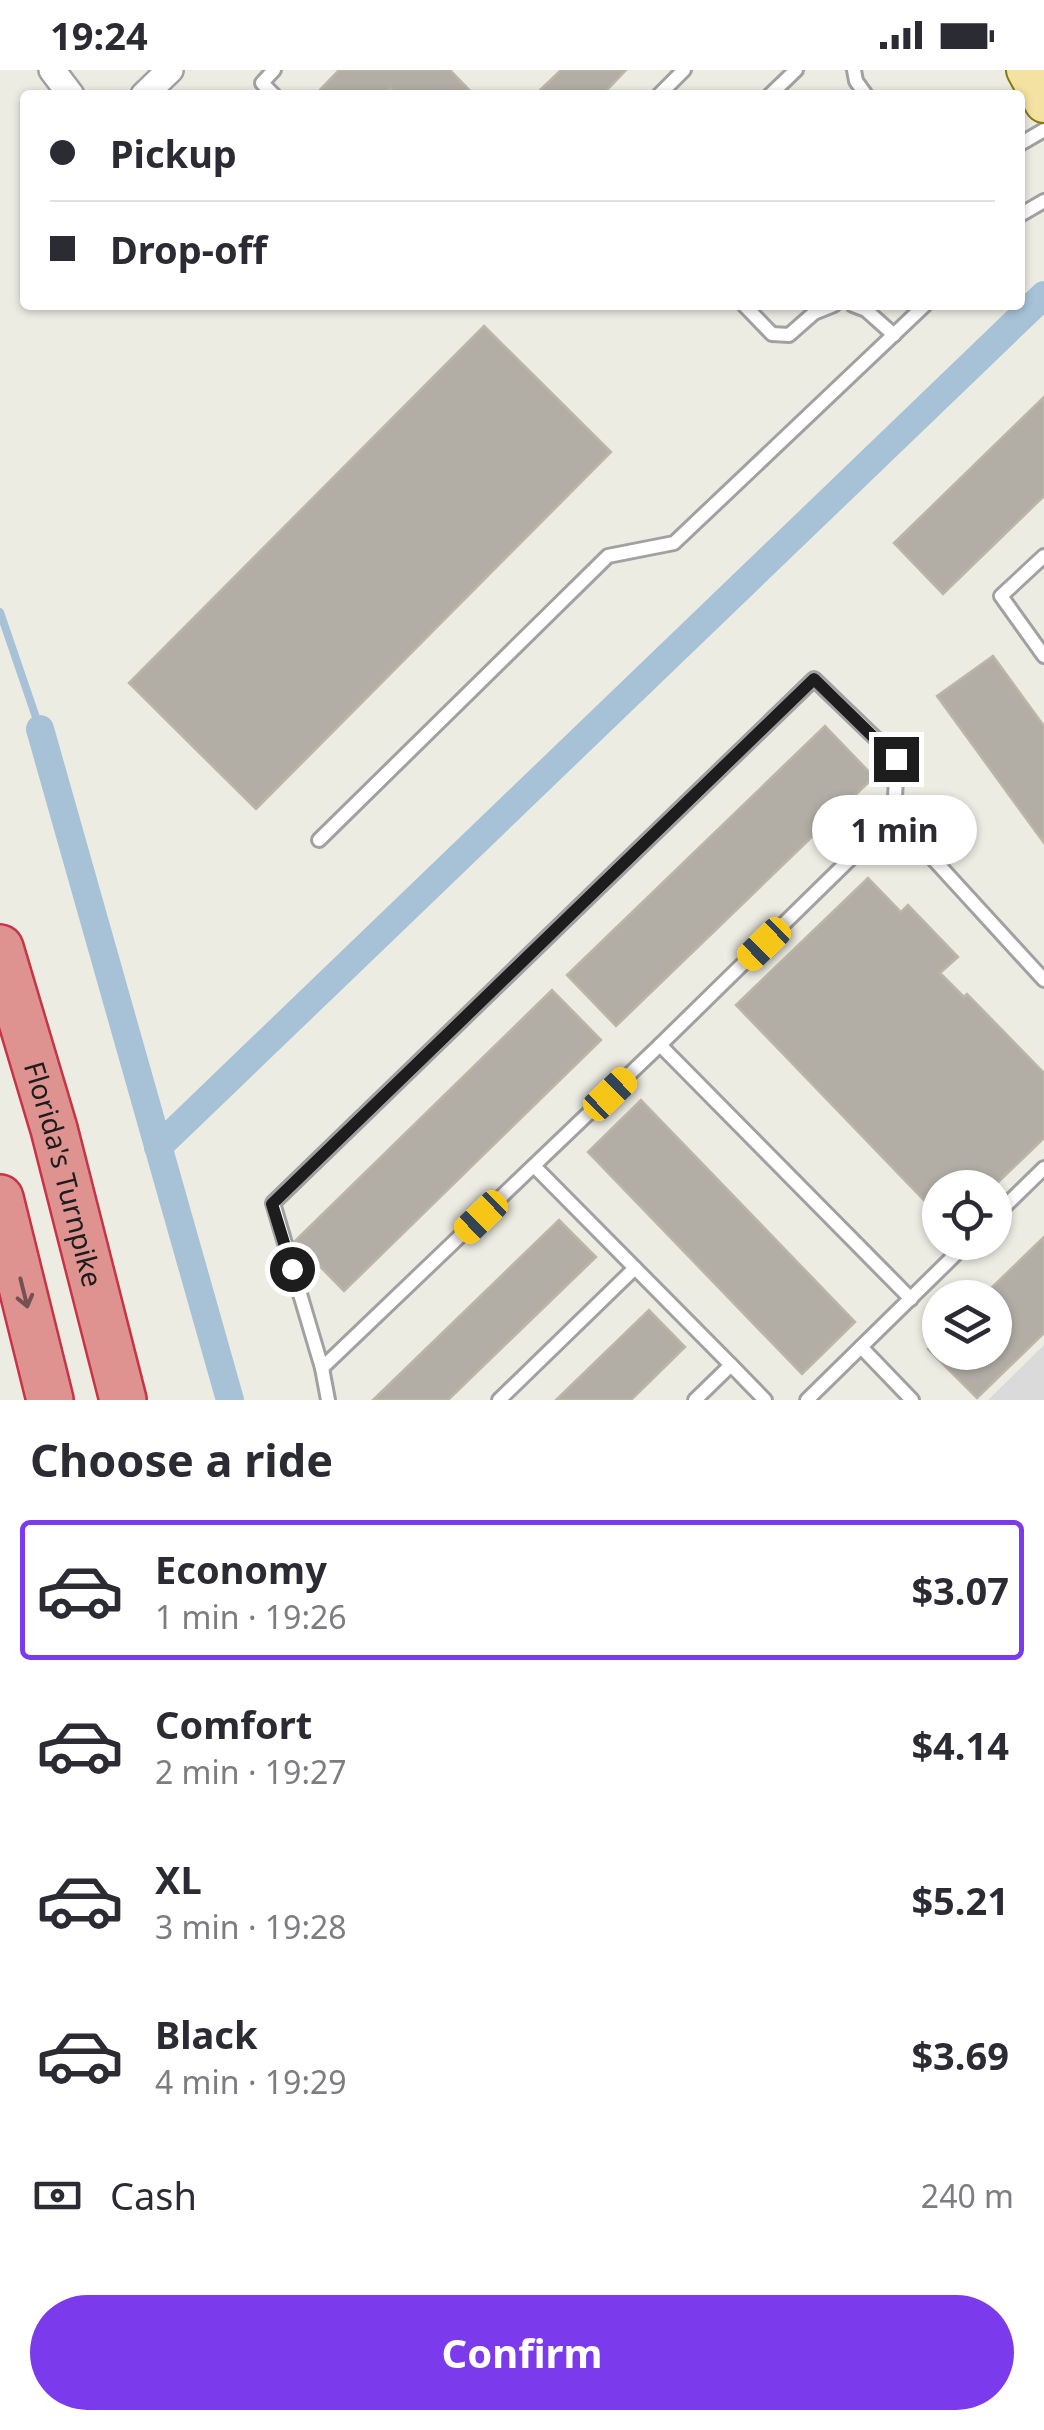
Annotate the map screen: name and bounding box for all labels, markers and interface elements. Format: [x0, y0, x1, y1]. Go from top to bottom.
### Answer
text: 19:24 [50, 9, 148, 61]
text: Pickup [110, 127, 237, 179]
text: Drop-off [110, 223, 267, 275]
route end [874, 737, 919, 782]
callout: 1 min [814, 794, 978, 864]
text: 1 min [850, 808, 939, 851]
car [732, 912, 796, 976]
street label: Florida's Turnpike [16, 1057, 112, 1291]
car [578, 1062, 642, 1126]
map controls [922, 1170, 1012, 1370]
button: locate [922, 1170, 1012, 1260]
car [449, 1185, 513, 1249]
route start [270, 1247, 315, 1292]
one-way arrow [15, 1277, 34, 1308]
button: layers [922, 1280, 1012, 1370]
text: Choose a ride [30, 1429, 333, 1490]
text: Economy [155, 1543, 327, 1595]
icon: car [35, 1545, 125, 1635]
text: $3.07 [911, 1564, 1009, 1616]
text: 1 min · 19:26 [155, 1595, 347, 1638]
text: Comfort [155, 1698, 312, 1750]
icon: car [35, 1700, 125, 1790]
text: $4.14 [911, 1719, 1009, 1771]
text: 2 min · 19:27 [155, 1750, 347, 1793]
text: XL [155, 1853, 202, 1905]
icon: car [35, 1855, 125, 1945]
text: $5.21 [911, 1874, 1009, 1926]
text: 3 min · 19:28 [155, 1905, 347, 1948]
text: Black [155, 2008, 258, 2060]
icon: car [35, 2010, 125, 2100]
text: $3.69 [911, 2029, 1009, 2081]
text: 4 min · 19:29 [155, 2060, 347, 2103]
icon: cash [30, 2168, 85, 2223]
text: Cash [110, 2169, 197, 2221]
text: 240 m [921, 2174, 1014, 2217]
button: Confirm [30, 2295, 1014, 2410]

